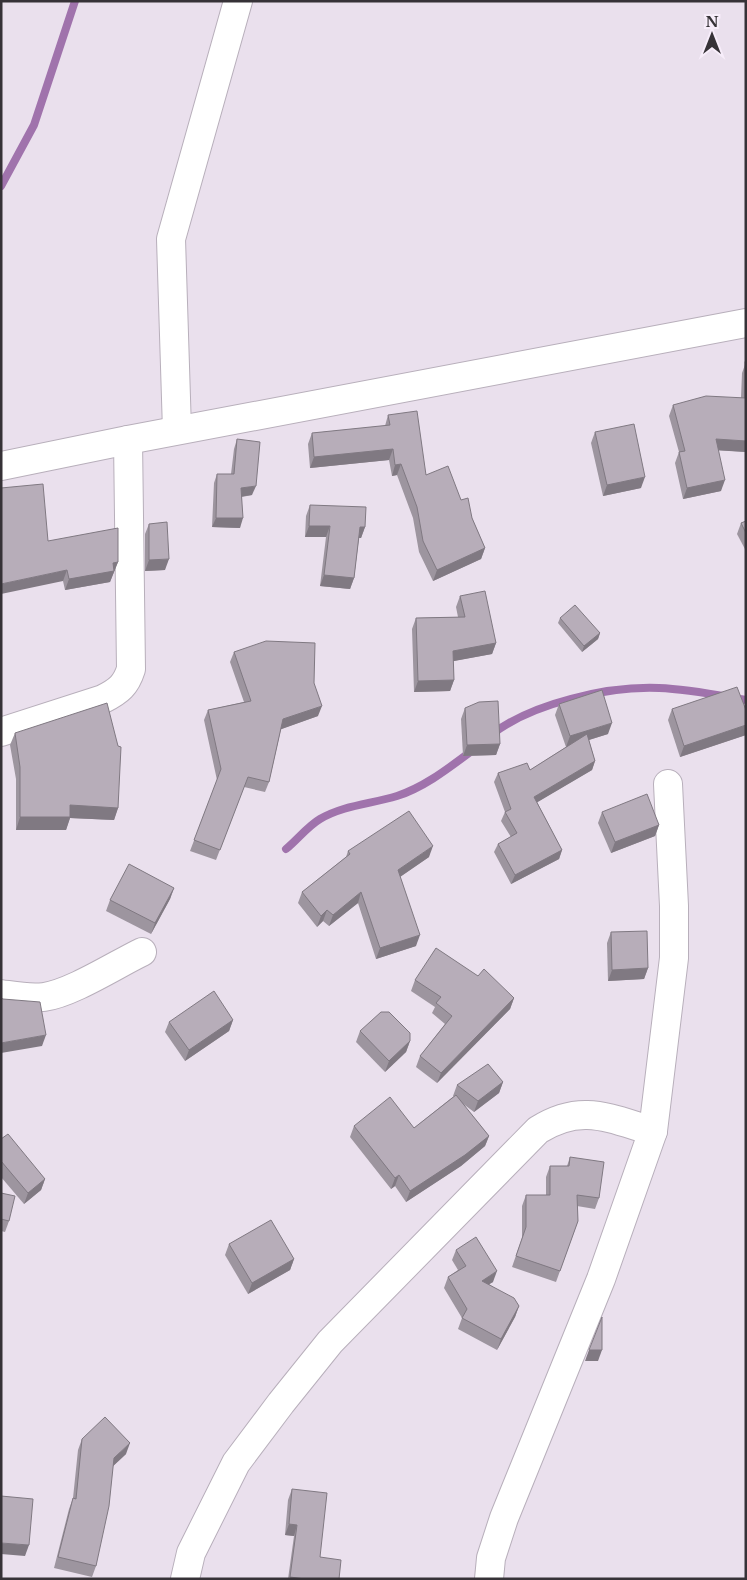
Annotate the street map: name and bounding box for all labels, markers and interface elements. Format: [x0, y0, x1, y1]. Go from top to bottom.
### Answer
north arrow [687, 10, 737, 60]
text: N [705, 13, 719, 31]

